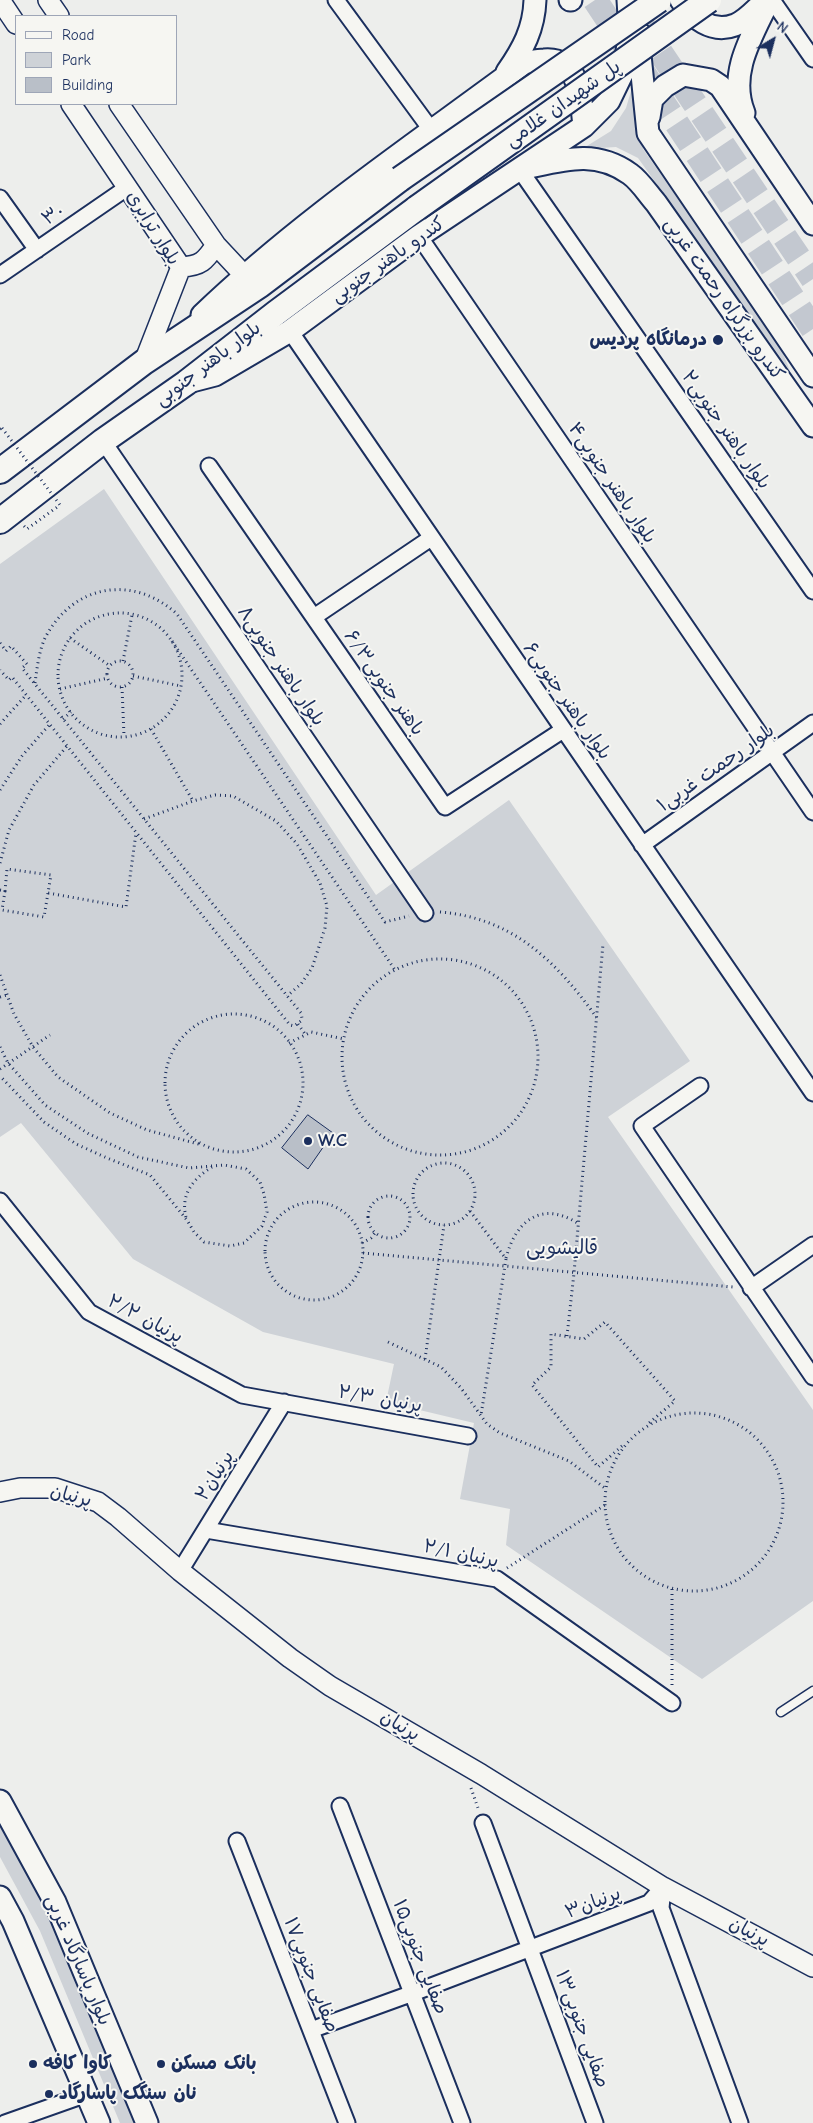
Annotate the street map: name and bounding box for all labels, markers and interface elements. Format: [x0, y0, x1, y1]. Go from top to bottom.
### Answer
legend [15, 15, 178, 105]
north arrow [748, 15, 798, 65]
text: N [774, 18, 791, 37]
text: Road [62, 26, 94, 44]
text: Park [62, 51, 91, 69]
street label: پل شهیدان غلامی [501, 56, 625, 152]
text: Building [62, 76, 113, 94]
street label: بلوار ترابری [121, 186, 185, 270]
street label: ۳۰ [38, 199, 68, 231]
street label: کندرو باهنر جنوبی [326, 212, 450, 308]
street label: کندرو بزرگراه رحمت غربی [659, 213, 789, 385]
street label: بلوار باهنر جنوبی [150, 317, 266, 411]
place label: درمانگاه پردیس [589, 329, 707, 351]
marker: درمانگاه پردیس [711, 333, 725, 347]
street label: بلوار باهنر جنوبی۲ [677, 366, 775, 494]
street label: بلوار باهنر جنوبی۴ [563, 418, 661, 548]
street label: ۸بلوار باهنر جنوبی [232, 602, 330, 730]
street label: ۶/۳باهنر جنوبی [339, 626, 429, 740]
street label: بلوار باهنر جنوبی۶ [518, 638, 616, 764]
street label: بلوار رحمت غربی۱ [653, 719, 779, 817]
place label: W.C [318, 1130, 347, 1152]
marker: W.C [302, 1135, 314, 1147]
district label: قالیشویی [526, 1236, 598, 1260]
street label: پرنیان ۲/۲ [103, 1290, 187, 1348]
street label: پرنیان ۲/۳ [336, 1380, 424, 1418]
street label: پرنیان۲ [191, 1447, 239, 1505]
street label: پرنیان [48, 1480, 94, 1512]
street label: پرنیان ۲/۱ [421, 1535, 501, 1573]
street label: پرنیان [376, 1705, 424, 1747]
street label: پرنیان۳ [562, 1882, 624, 1924]
street label: بلوار پاسارگاد غربی [40, 1891, 116, 2029]
street label: صفایی جنوبی۱۵ [388, 1896, 452, 2018]
street label: پرنیان [725, 1912, 773, 1952]
street label: صفایی جنوبی۱۷ [279, 1914, 343, 2036]
street label: صفایی جنوبی۱۳ [550, 1967, 614, 2091]
place label: کاوا کافه [43, 2053, 112, 2075]
place label: بانک مسکن [171, 2053, 257, 2075]
marker: کاوا کافه [27, 2058, 39, 2070]
marker: بانک مسکن [155, 2058, 167, 2070]
place label: نان سنگک پاسارگاد [59, 2083, 196, 2105]
marker: نان سنگک پاسارگاد [43, 2088, 55, 2100]

